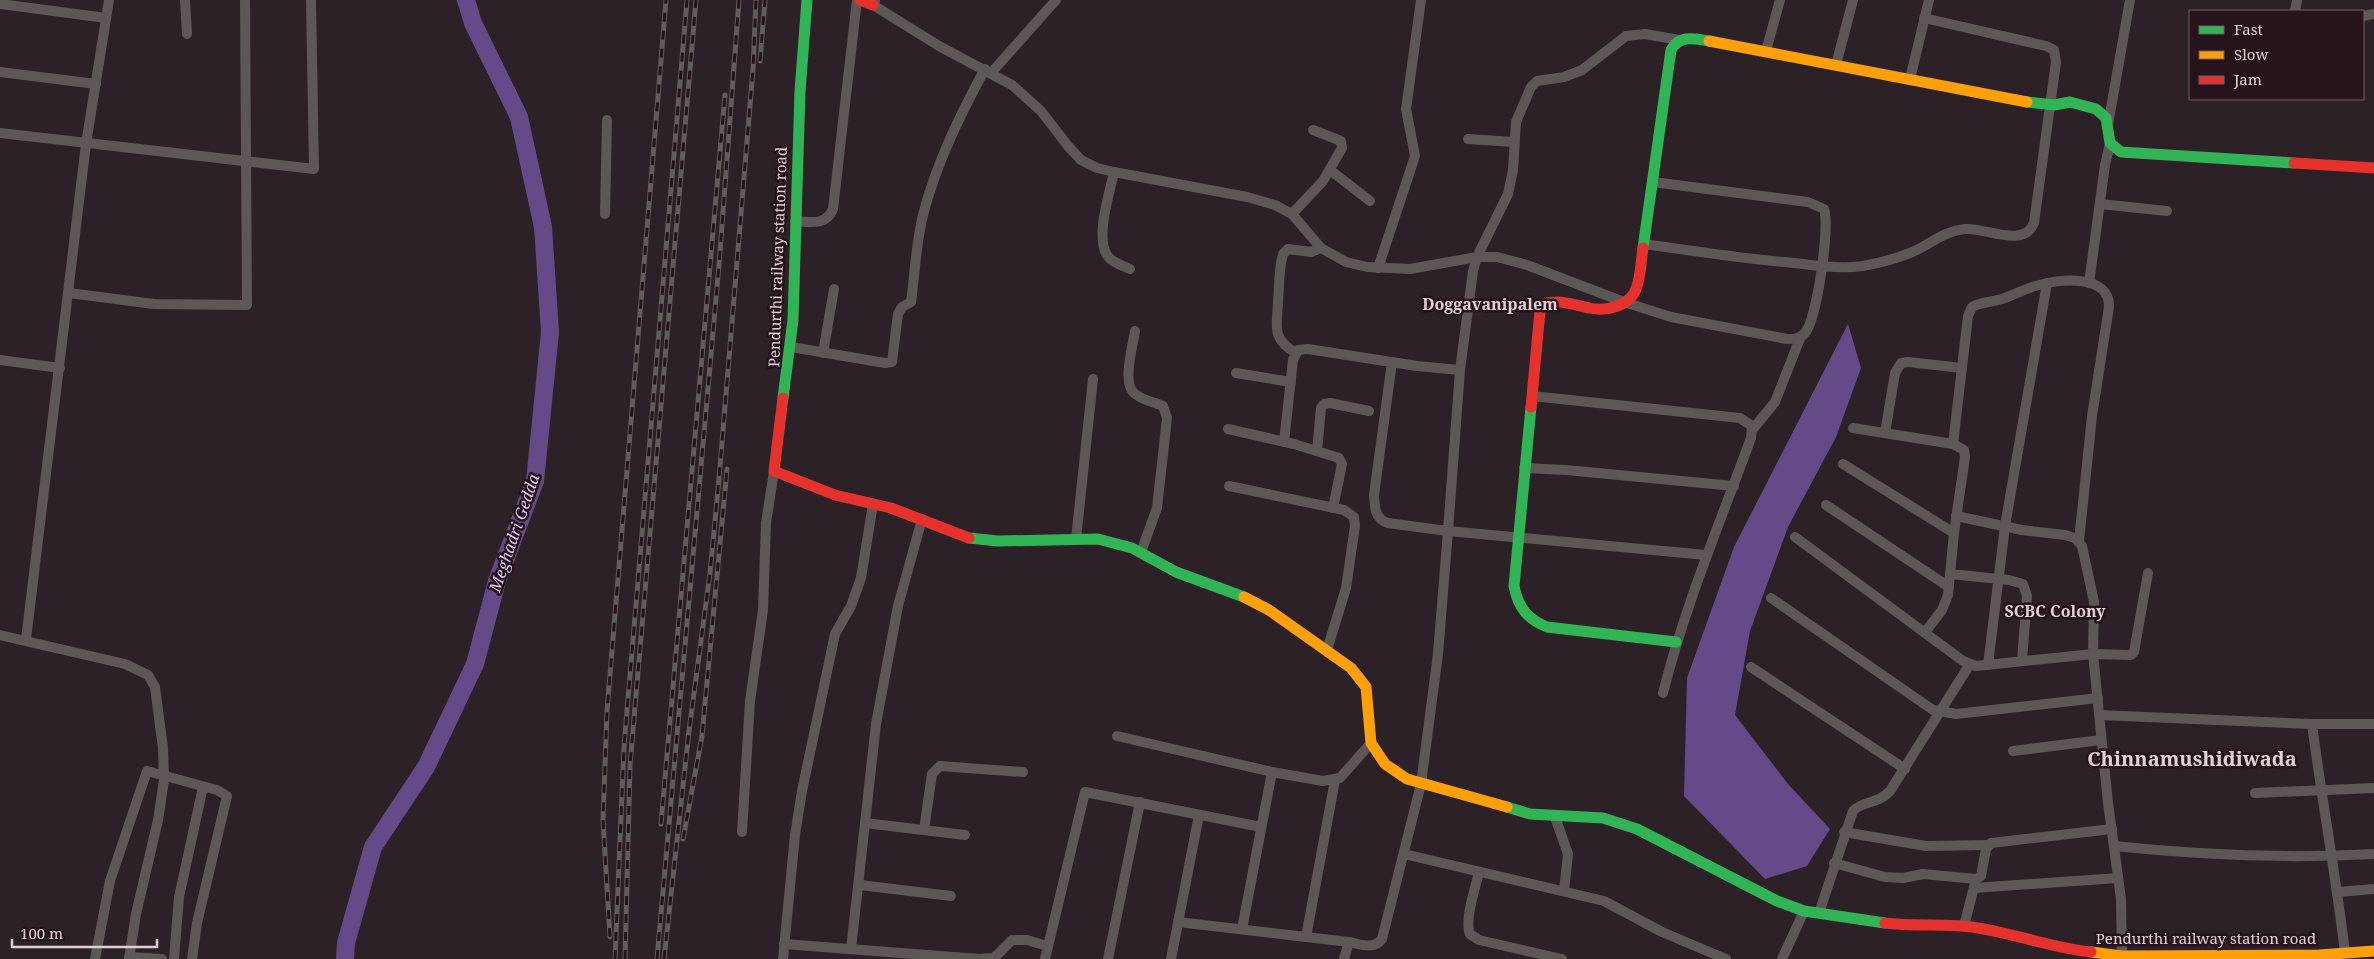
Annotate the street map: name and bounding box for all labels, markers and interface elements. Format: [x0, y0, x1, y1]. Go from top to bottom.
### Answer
legend [2189, 10, 2364, 100]
text: Fast [2234, 19, 2263, 39]
text: Slow [2234, 44, 2268, 64]
text: Jam [2233, 69, 2262, 89]
street label: Pendurthi railway station road [763, 147, 791, 367]
district label: Doggavanipalem [1422, 293, 1558, 315]
water label: Meghadri Gedda [483, 470, 545, 596]
district label: SCBC Colony [2004, 600, 2106, 622]
district label: Chinnamushidiwada [2087, 745, 2297, 772]
scale bar [12, 916, 158, 948]
text: 100 m [20, 923, 63, 943]
street label: Pendurthi railway station road [2096, 928, 2316, 948]

